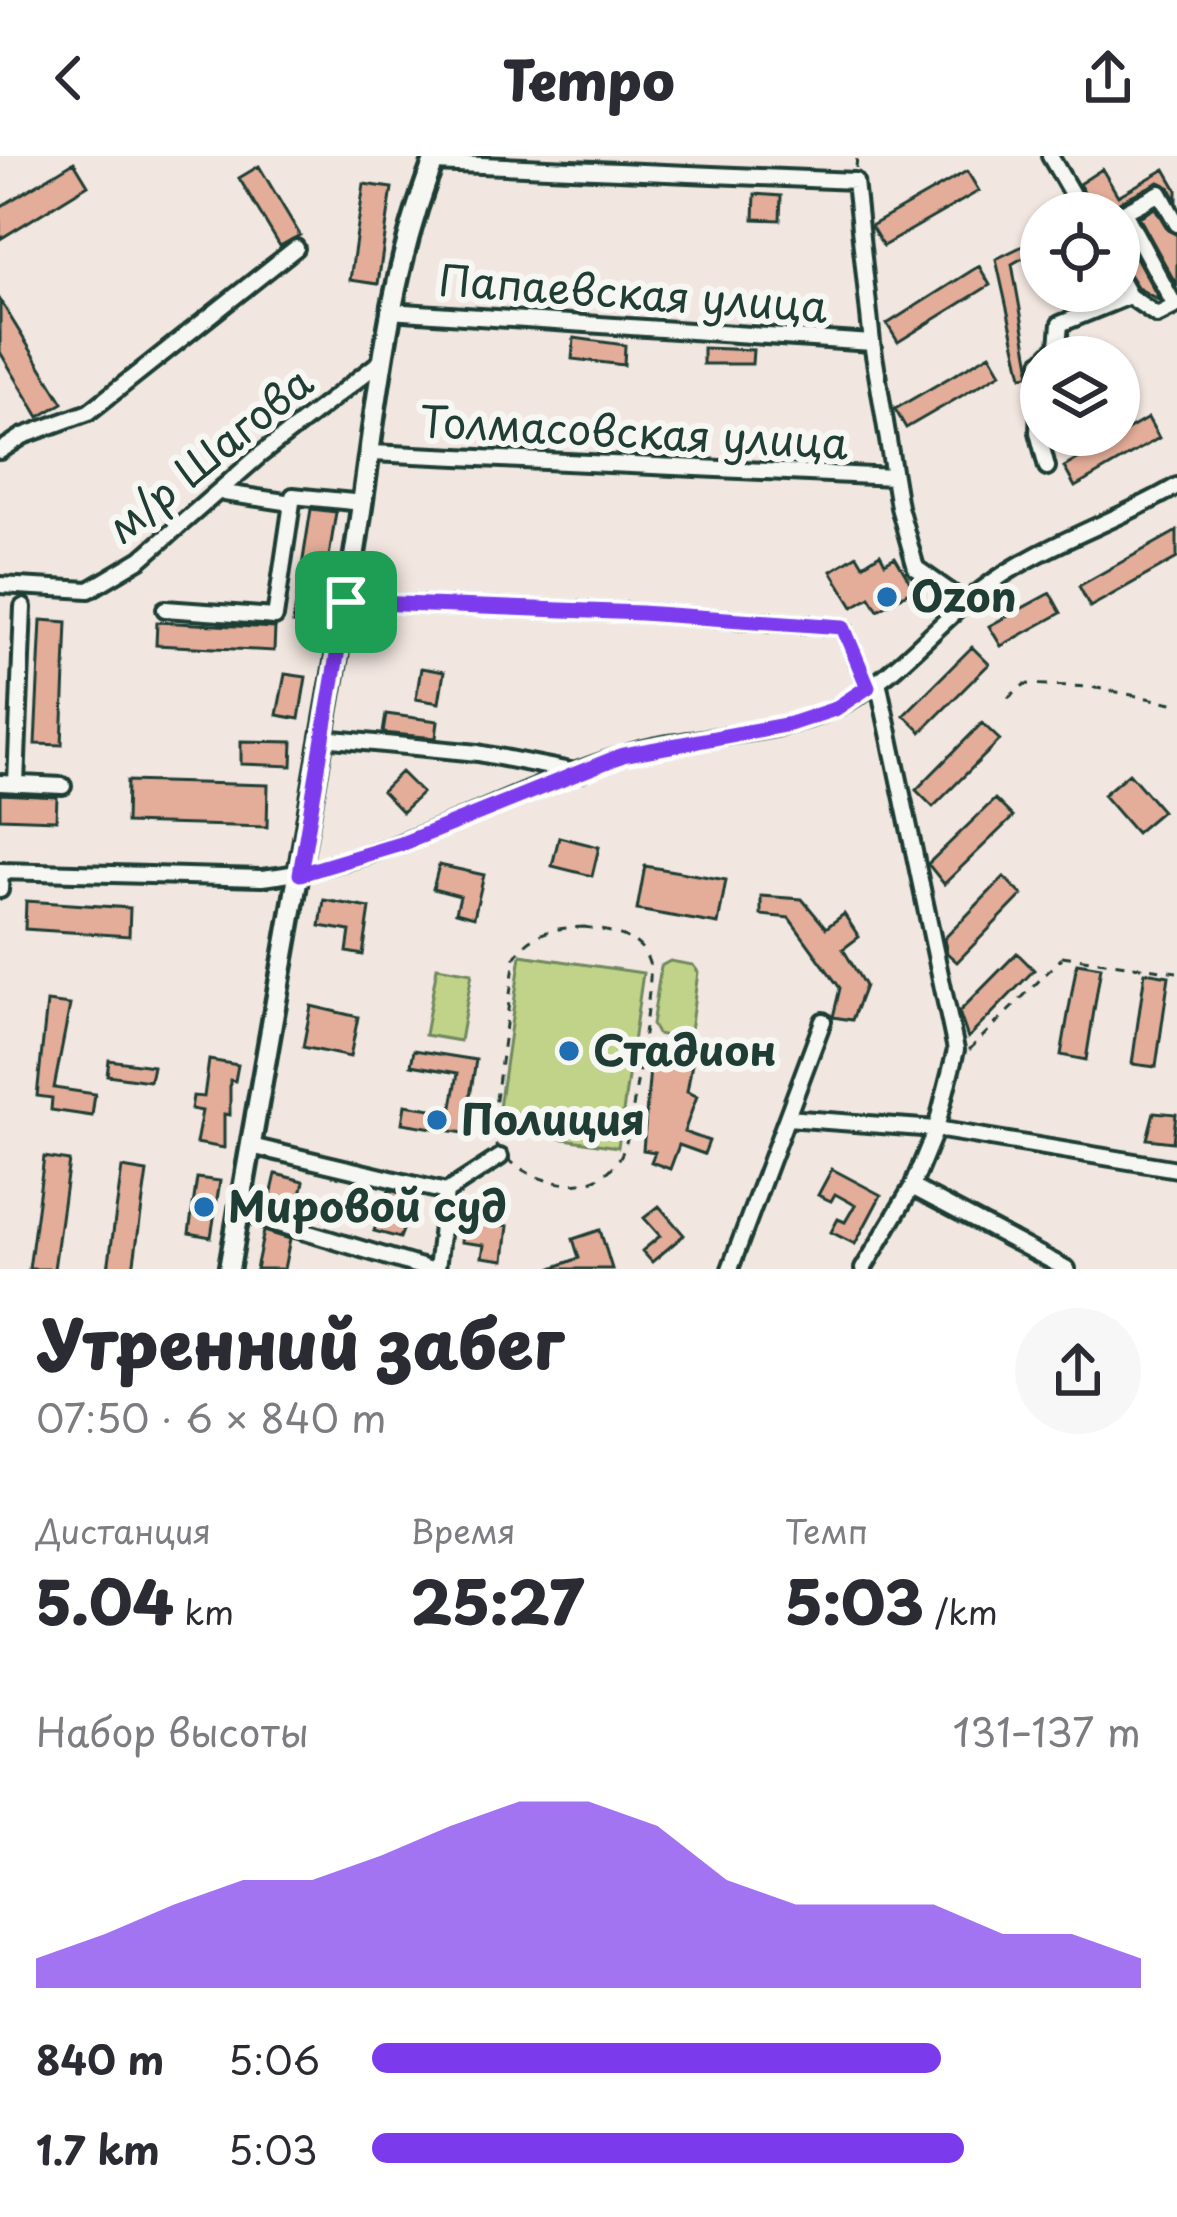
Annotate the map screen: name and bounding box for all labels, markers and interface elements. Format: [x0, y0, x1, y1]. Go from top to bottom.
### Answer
text: Tempo [502, 38, 675, 119]
icon: back [36, 45, 102, 111]
icon: share [1075, 45, 1141, 111]
map controls [1020, 192, 1140, 456]
button: locate [1020, 192, 1140, 312]
street label: Папаевская улица [437, 246, 830, 337]
button: layers [1020, 336, 1140, 456]
street label: м/р Шагова [92, 350, 325, 556]
street label: Толмасовская улица [418, 388, 851, 473]
pin [295, 551, 397, 653]
place label: Ozon [911, 563, 1017, 626]
icon: arrive [313, 569, 379, 635]
marker: Ozon [874, 584, 900, 610]
place label: Стадион [593, 1017, 776, 1080]
marker: Стадион [556, 1038, 582, 1064]
place label: Полиция [461, 1086, 645, 1149]
marker: Полиция [424, 1107, 450, 1133]
place label: Мировой суд [228, 1173, 507, 1236]
marker: Мировой суд [191, 1194, 217, 1220]
text: Утренний забег [36, 1292, 564, 1391]
button: share [1015, 1308, 1141, 1434]
text: 07:50 · 6 × 840 m [36, 1387, 387, 1446]
text: Дистанция [36, 1505, 211, 1555]
text: Время [410, 1505, 516, 1555]
text: Темп [785, 1505, 868, 1555]
text: 5.04 [36, 1555, 174, 1645]
text: 25:27 [410, 1555, 584, 1645]
text: 5:03 [785, 1555, 924, 1645]
text: km [174, 1586, 234, 1636]
text: /km [924, 1586, 998, 1636]
text: Набор высоты [36, 1701, 309, 1760]
text: 131–137 m [953, 1701, 1141, 1760]
text: 840 m [36, 2029, 164, 2088]
text: 5:06 [228, 2029, 320, 2088]
text: 1.7 km [36, 2119, 160, 2178]
text: 5:03 [228, 2119, 318, 2178]

